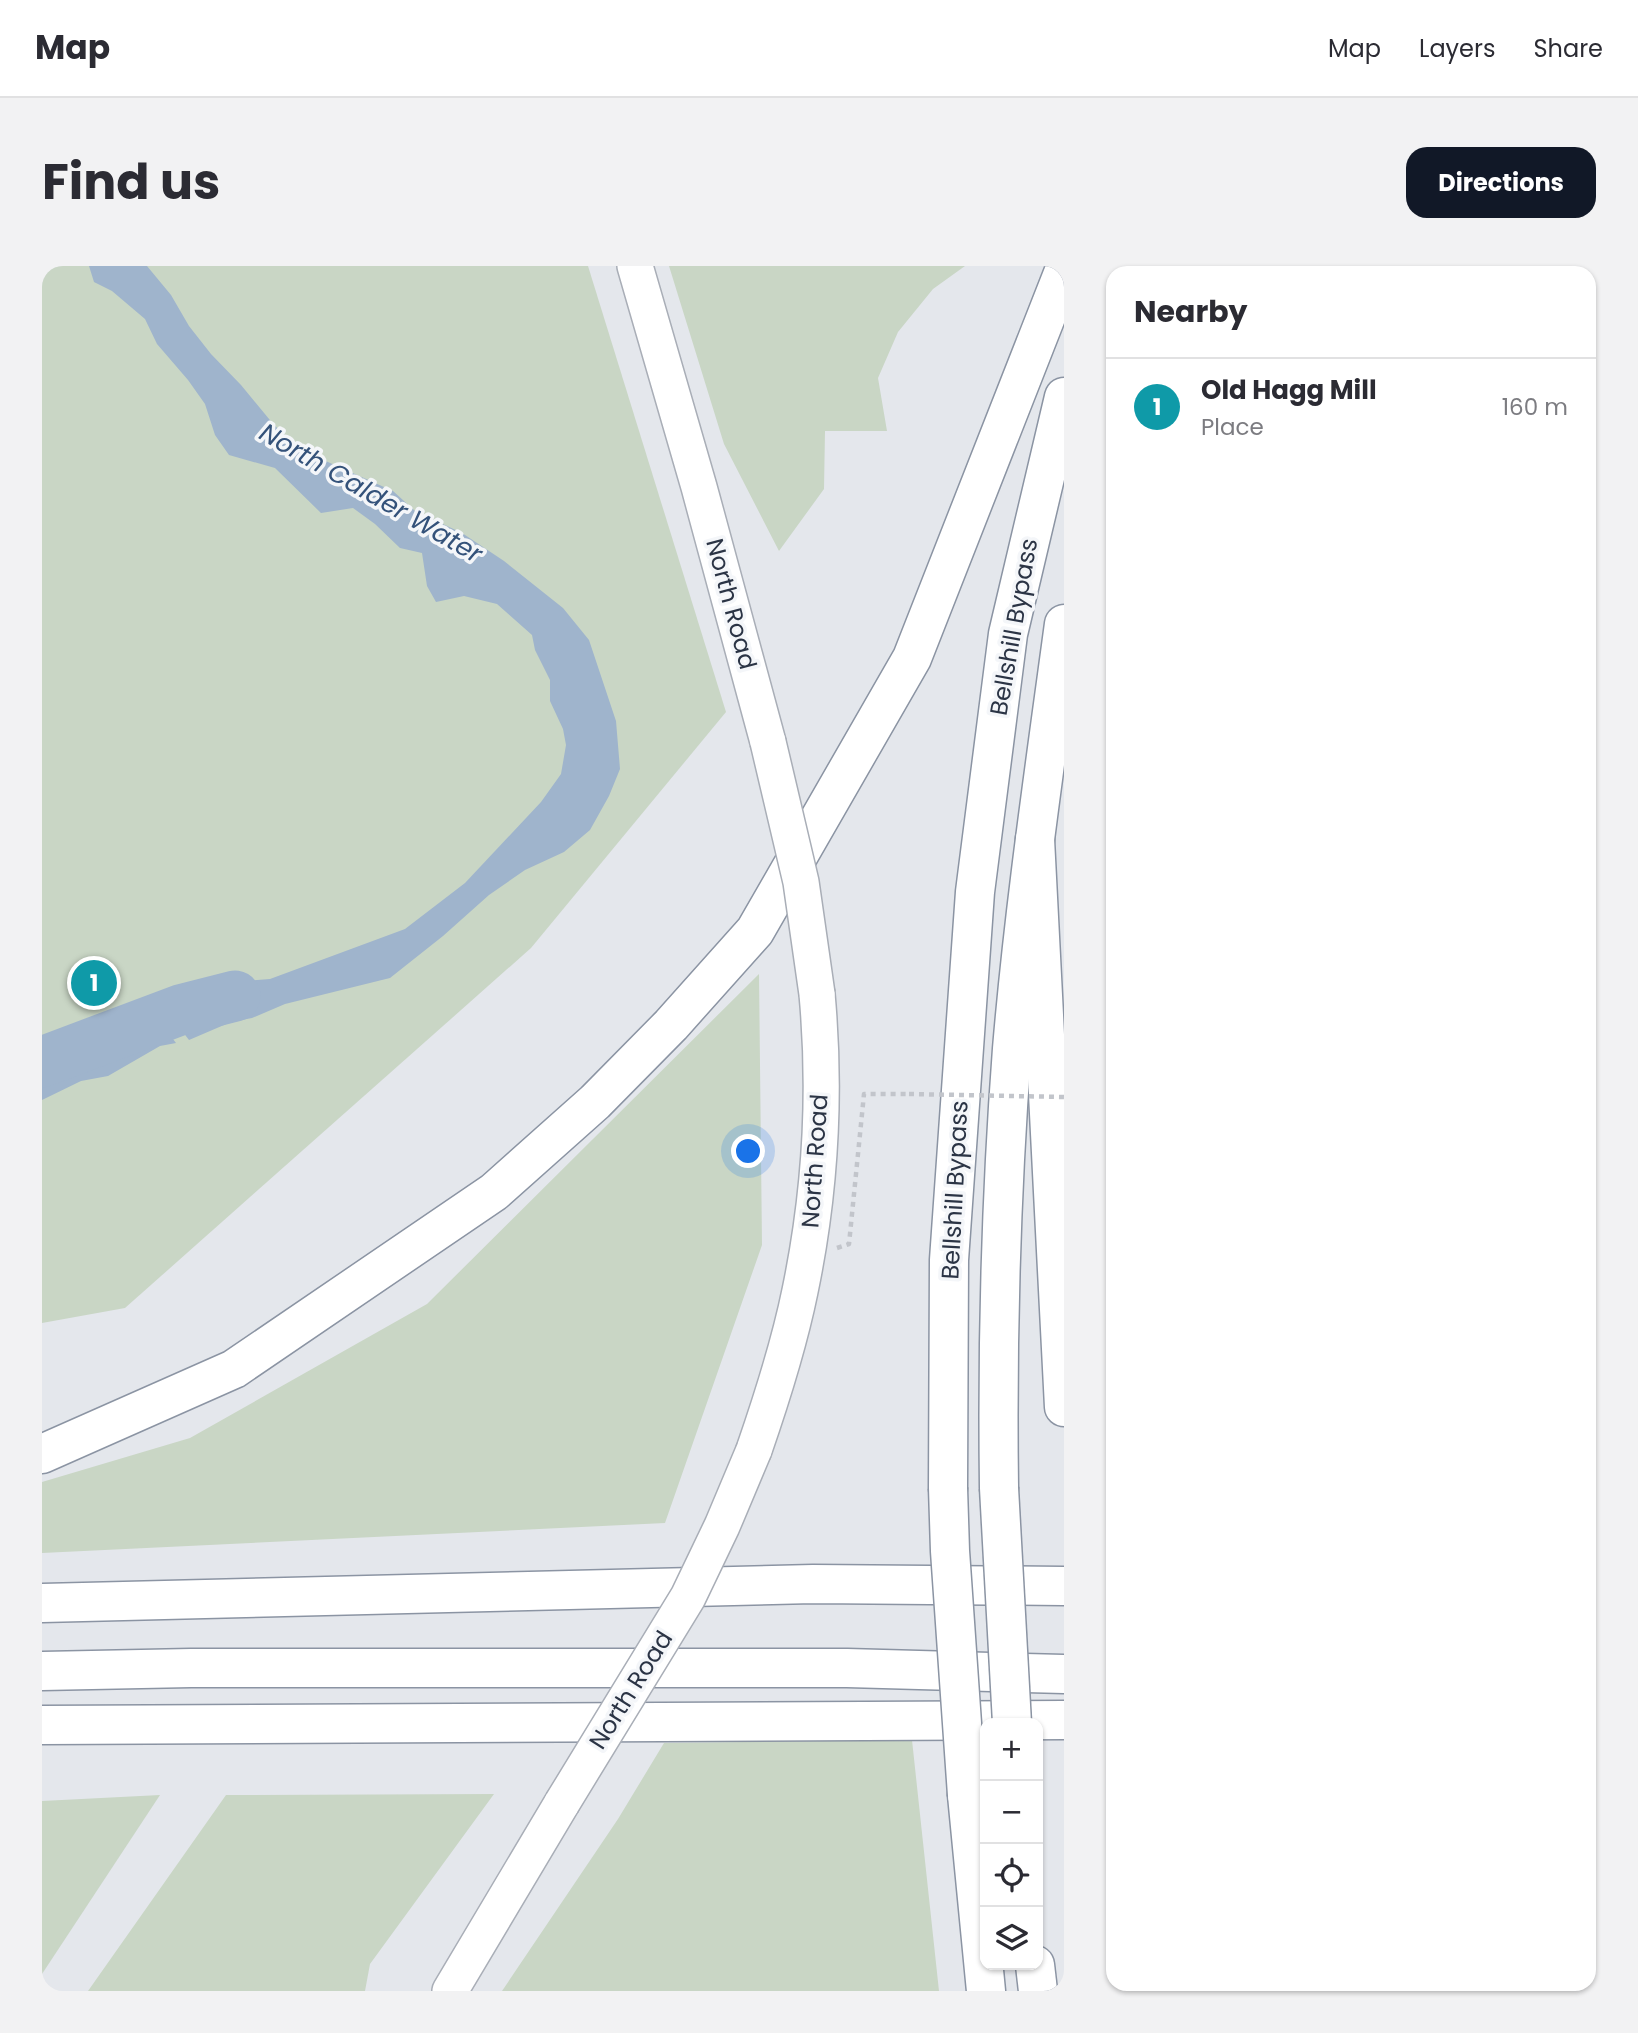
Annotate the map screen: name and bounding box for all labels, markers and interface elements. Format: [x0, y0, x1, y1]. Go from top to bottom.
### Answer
text: Map [35, 24, 110, 71]
text: Map [1328, 32, 1381, 65]
text: Layers [1419, 32, 1495, 65]
text: Share [1533, 32, 1603, 65]
button: Directions [1406, 147, 1596, 218]
text: Find us [42, 148, 220, 216]
text: Nearby [1134, 290, 1248, 333]
text: Old Hagg Mill [1201, 372, 1377, 408]
text: 1 [1153, 391, 1161, 423]
text: 160 m [1502, 391, 1568, 423]
text: Place [1201, 411, 1264, 443]
water label: North Calder Water [253, 414, 490, 572]
street label: North Road [698, 535, 765, 673]
street label: Bellshill Bypass [982, 536, 1045, 718]
pin: 1 [71, 957, 117, 1009]
street label: North Road [793, 1093, 836, 1229]
street label: Bellshill Bypass [933, 1100, 976, 1280]
your location [731, 1134, 765, 1168]
street label: North Road [581, 1624, 680, 1755]
map controls [980, 1718, 1043, 1970]
button: + [980, 1718, 1043, 1781]
button: − [980, 1781, 1043, 1844]
button: locate [980, 1844, 1043, 1907]
button: layers [980, 1907, 1043, 1970]

